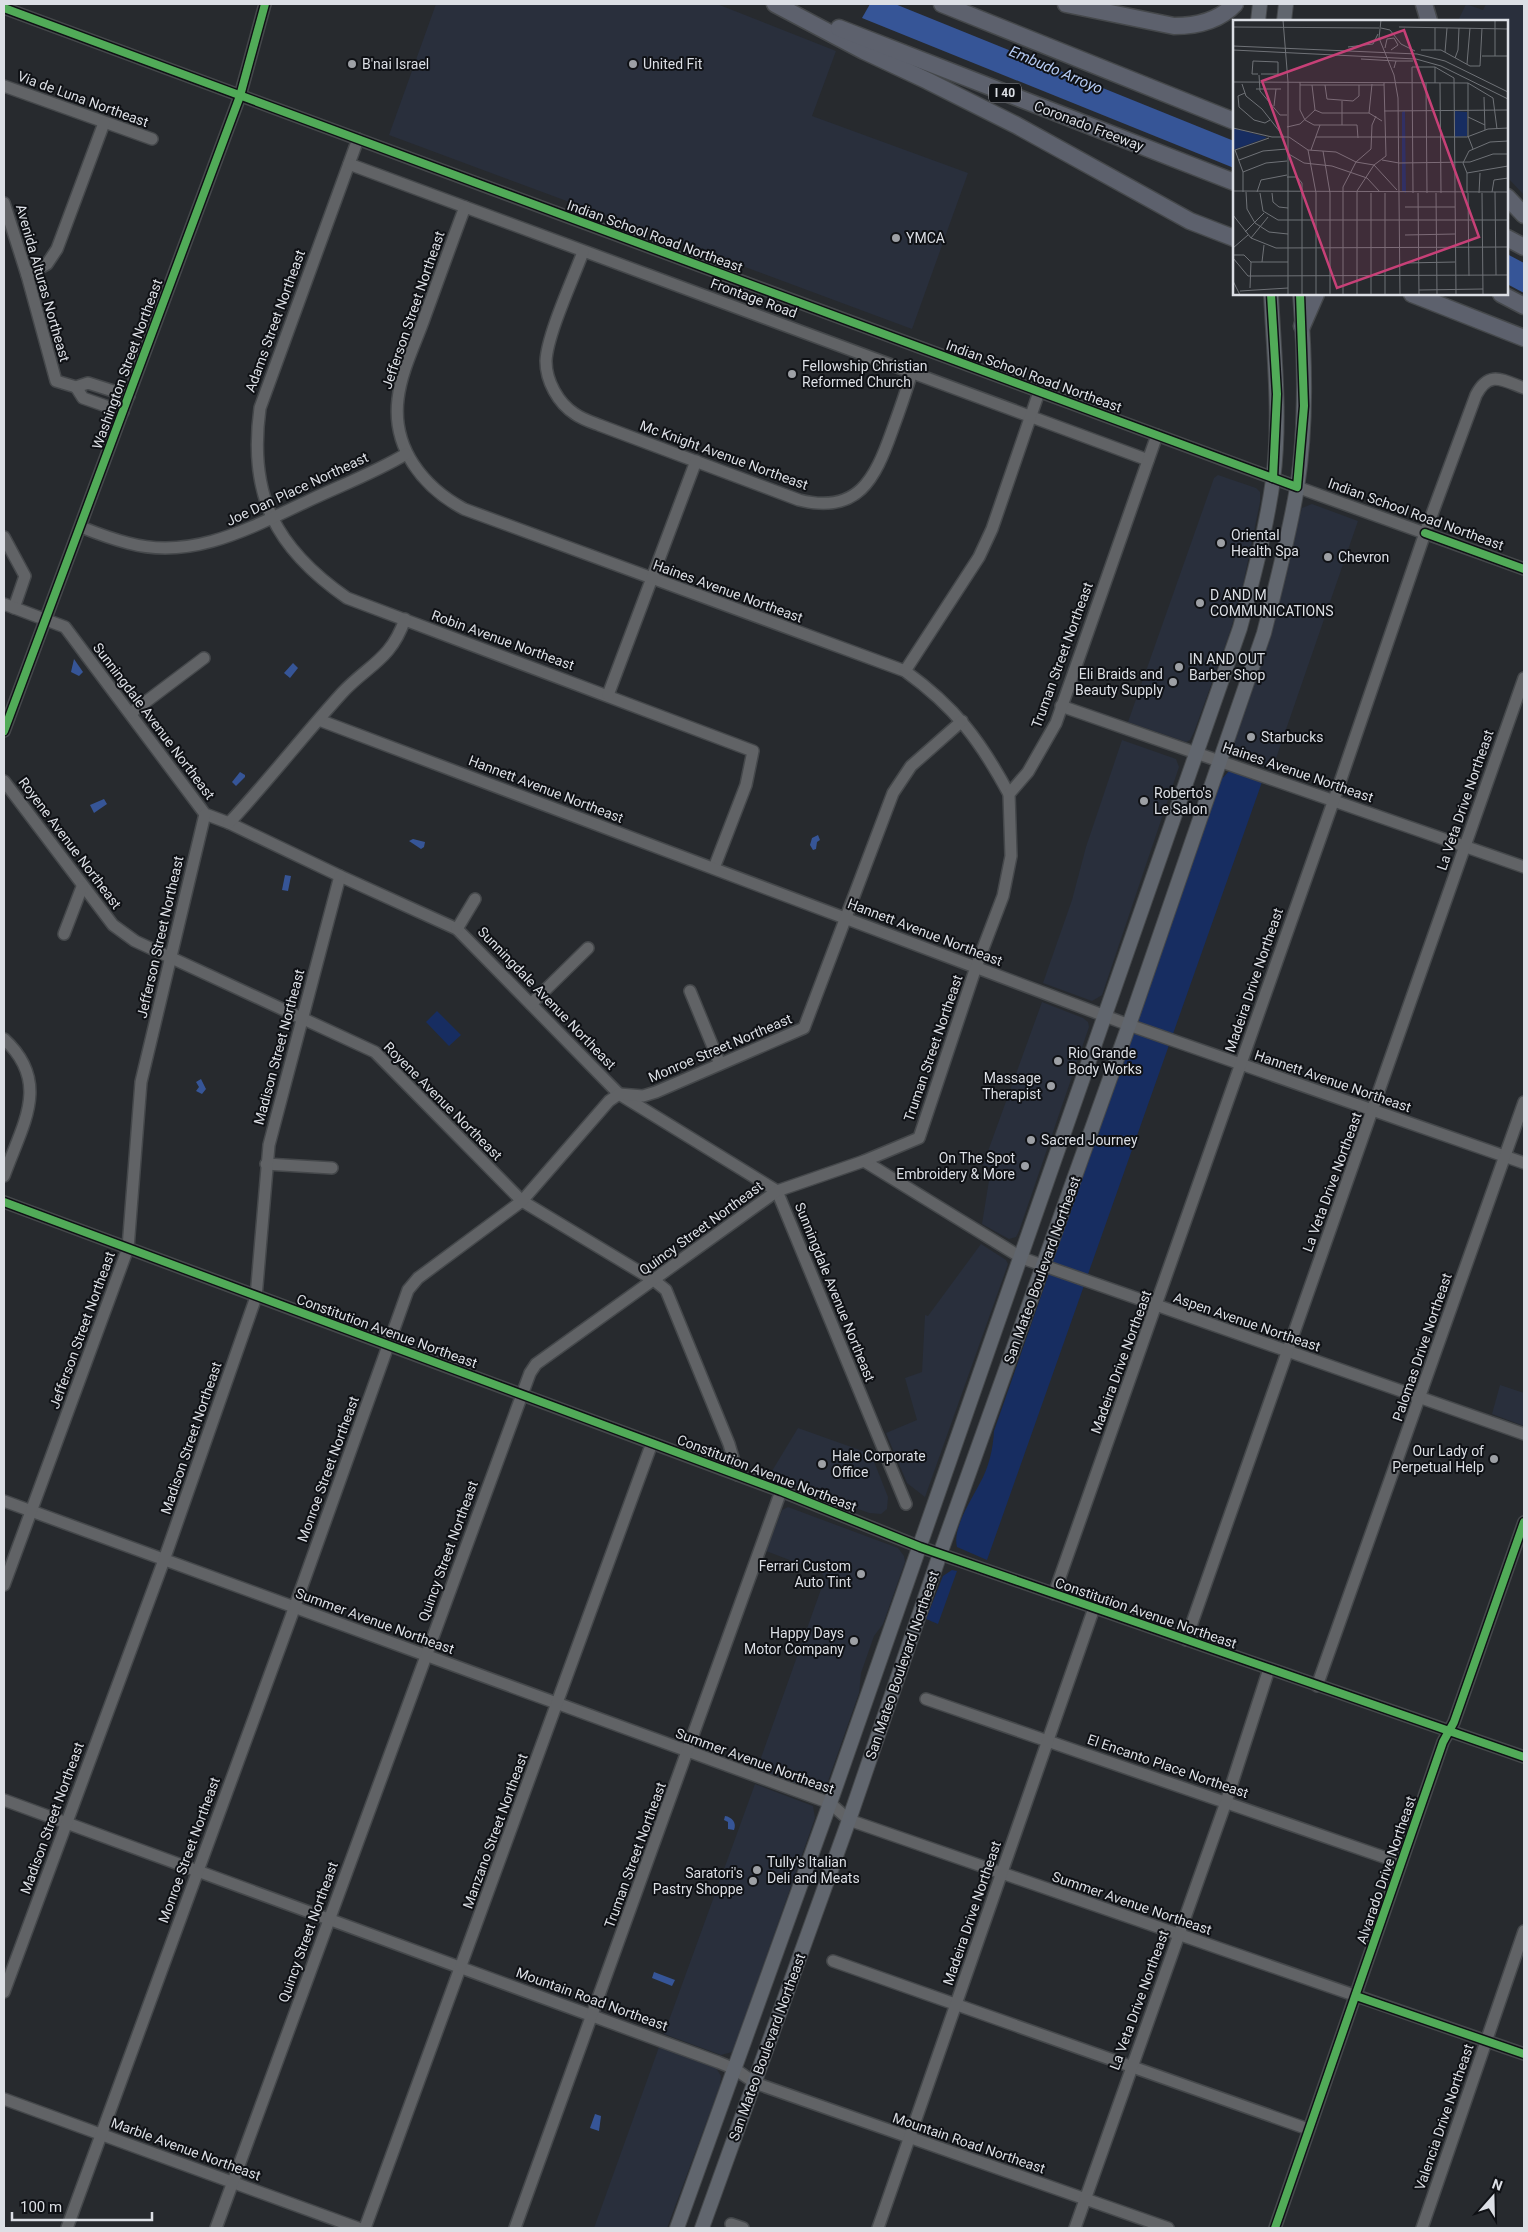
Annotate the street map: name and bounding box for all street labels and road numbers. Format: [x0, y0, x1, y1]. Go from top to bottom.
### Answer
street label: Via de Luna Northeast [15, 68, 151, 130]
road number: I 40 [989, 84, 1021, 102]
street label: Coronado Freeway [1032, 98, 1146, 154]
street label: Indian School Road Northeast [565, 197, 745, 275]
street label: Avenida Alturas Northeast [13, 203, 73, 364]
street label: Jefferson Street Northeast [378, 229, 448, 391]
street label: Adams Street Northeast [242, 247, 308, 394]
street label: Frontage Road [709, 275, 799, 321]
street label: Washington Street Northeast [89, 276, 165, 451]
street label: Indian School Road Northeast [944, 337, 1124, 415]
street label: Mc Knight Avenue Northeast [638, 417, 811, 493]
street label: Joe Dan Place Northeast [223, 449, 371, 529]
street label: Indian School Road Northeast [1326, 475, 1506, 553]
street label: Haines Avenue Northeast [651, 556, 806, 626]
street label: Truman Street Northeast [1028, 580, 1096, 730]
street label: Robin Avenue Northeast [430, 607, 577, 673]
street label: Sunningdale Avenue Northeast [90, 640, 218, 803]
street label: La Veta Drive Northeast [1433, 727, 1497, 872]
street label: Haines Avenue Northeast [1221, 739, 1376, 805]
street label: Hannett Avenue Northeast [466, 752, 626, 826]
street label: Royene Avenue Northeast [15, 774, 125, 912]
street label: Jefferson Street Northeast [134, 854, 187, 1020]
street label: Hannett Avenue Northeast [845, 895, 1005, 969]
street label: Madeira Drive Northeast [1222, 906, 1286, 1054]
street label: Sunningdale Avenue Northeast [475, 923, 620, 1073]
street label: Madison Street Northeast [251, 967, 308, 1126]
street label: Truman Street Northeast [900, 972, 966, 1123]
street label: Monroe Street Northeast [646, 1010, 794, 1085]
street label: Royene Avenue Northeast [381, 1039, 506, 1164]
street label: Hannett Avenue Northeast [1253, 1047, 1414, 1115]
street label: La Veta Drive Northeast [1299, 1110, 1365, 1254]
street label: San Mateo Boulevard Northeast [1001, 1174, 1084, 1366]
street label: Quincy Street Northeast [636, 1178, 766, 1278]
street label: Sunningdale Avenue Northeast [792, 1200, 878, 1384]
street label: Jefferson Street Northeast [46, 1249, 118, 1411]
street label: Palomas Drive Northeast [1389, 1271, 1455, 1423]
street label: Madeira Drive Northeast [1088, 1288, 1155, 1436]
street label: Aspen Avenue Northeast [1171, 1289, 1323, 1355]
street label: Constitution Avenue Northeast [295, 1291, 480, 1371]
street label: Madison Street Northeast [157, 1359, 225, 1516]
street label: Monroe Street Northeast [294, 1394, 362, 1544]
street label: Constitution Avenue Northeast [675, 1431, 859, 1515]
street label: Quincy Street Northeast [415, 1478, 481, 1624]
street label: San Mateo Boulevard Northeast [862, 1568, 942, 1761]
street label: Constitution Avenue Northeast [1053, 1574, 1239, 1652]
street label: Summer Avenue Northeast [293, 1585, 457, 1657]
street label: Summer Avenue Northeast [673, 1725, 837, 1797]
street label: El Encanto Place Northeast [1085, 1731, 1251, 1801]
street label: Madison Street Northeast [17, 1740, 87, 1896]
street label: Manzano Street Northeast [459, 1751, 531, 1911]
street label: Monroe Street Northeast [155, 1775, 223, 1925]
street label: Truman Street Northeast [601, 1780, 669, 1930]
street label: Alvarado Drive Northeast [1353, 1794, 1419, 1946]
street label: Madeira Drive Northeast [940, 1839, 1004, 1987]
street label: Quincy Street Northeast [275, 1859, 341, 2005]
street label: Summer Avenue Northeast [1050, 1868, 1214, 1938]
street label: La Veta Drive Northeast [1106, 1928, 1172, 2072]
street label: San Mateo Boulevard Northeast [726, 1951, 809, 2143]
street label: Mountain Road Northeast [514, 1964, 670, 2034]
street label: Valencia Drive Northeast [1411, 2041, 1477, 2192]
street label: Mountain Road Northeast [891, 2109, 1048, 2177]
street label: Marble Avenue Northeast [109, 2114, 263, 2184]

